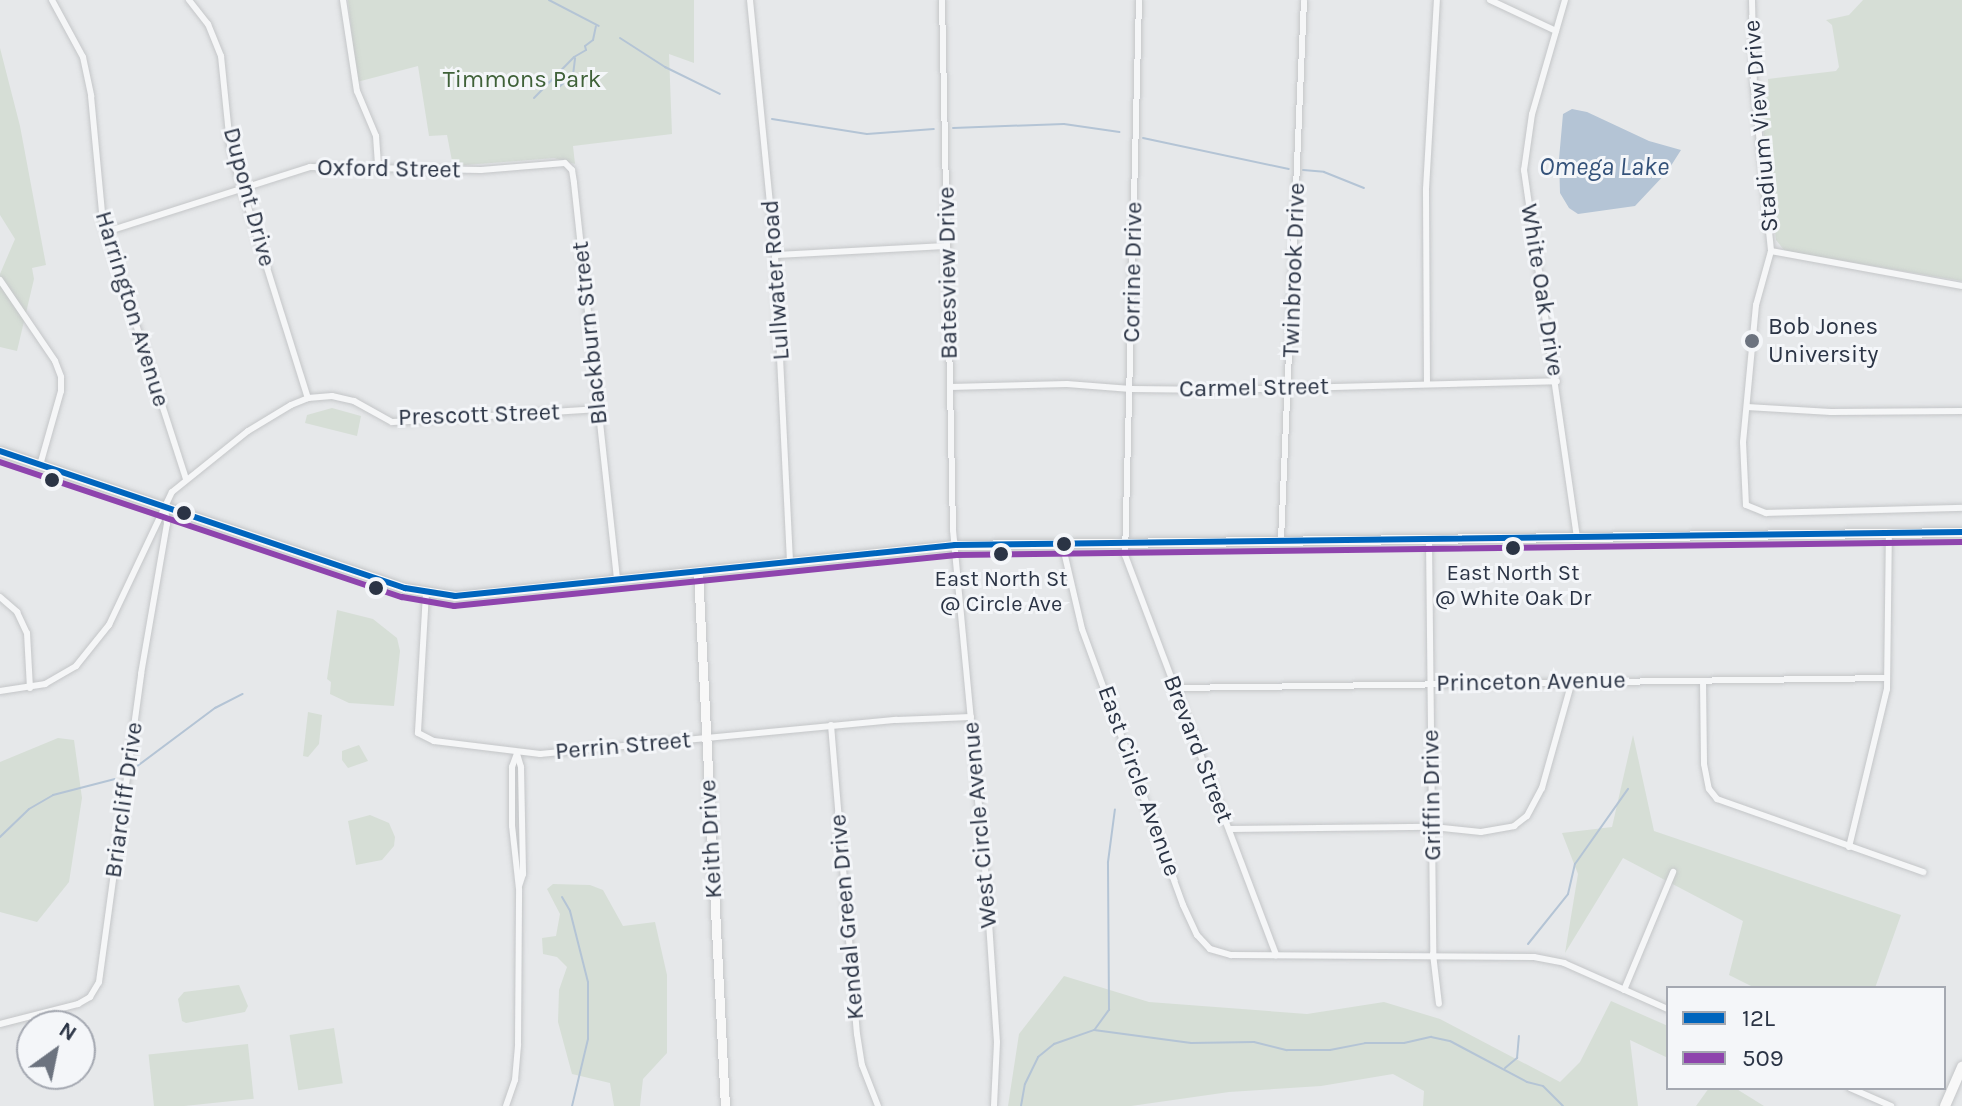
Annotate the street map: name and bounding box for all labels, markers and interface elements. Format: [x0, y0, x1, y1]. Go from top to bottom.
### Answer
street label: Stadium View Drive [1737, 19, 1785, 233]
park label: Timmons Park [443, 66, 601, 94]
street label: Dupont Drive [217, 124, 281, 270]
water label: Omega Lake [1539, 151, 1669, 183]
street label: Oxford Street [317, 153, 461, 185]
street label: Twinbrook Drive [1277, 182, 1311, 358]
street label: Batesview Drive [932, 186, 964, 360]
street label: Lullwater Road [756, 199, 796, 361]
street label: Corrine Drive [1117, 201, 1149, 343]
street label: White Oak Drive [1514, 202, 1570, 378]
street label: Harrington Avenue [89, 208, 175, 410]
street label: Blackburn Street [566, 240, 614, 426]
place label: Bob Jones University [1768, 313, 1878, 369]
marker: Bob Jones University [1743, 332, 1761, 350]
street label: Carmel Street [1179, 372, 1329, 404]
street label: Prescott Street [398, 398, 560, 432]
unlabelled marker [44, 472, 60, 488]
unlabelled marker [176, 505, 192, 521]
unlabelled marker [1056, 536, 1072, 552]
marker: East North St @ White Oak Dr [1505, 540, 1521, 556]
marker: East North St @ Circle Ave [993, 546, 1009, 562]
place label: East North St @ White Oak Dr [1435, 560, 1591, 612]
place label: East North St @ Circle Ave [935, 566, 1067, 618]
unlabelled marker [368, 580, 384, 596]
street label: Princeton Avenue [1436, 666, 1626, 698]
street label: Brevard Street [1157, 671, 1239, 827]
street label: East Circle Avenue [1091, 682, 1187, 880]
street label: Briarcliff Drive [99, 720, 149, 880]
street label: West Circle Avenue [957, 721, 1003, 929]
street label: Perrin Street [554, 726, 692, 766]
street label: Griffin Drive [1416, 729, 1448, 861]
street label: Keith Drive [693, 779, 729, 899]
street label: Kendal Green Drive [824, 813, 870, 1021]
legend [1666, 986, 1946, 1090]
text: 12L [1742, 1004, 1775, 1032]
north arrow [16, 1010, 96, 1090]
text: N [54, 1016, 82, 1047]
text: 509 [1742, 1044, 1784, 1072]

